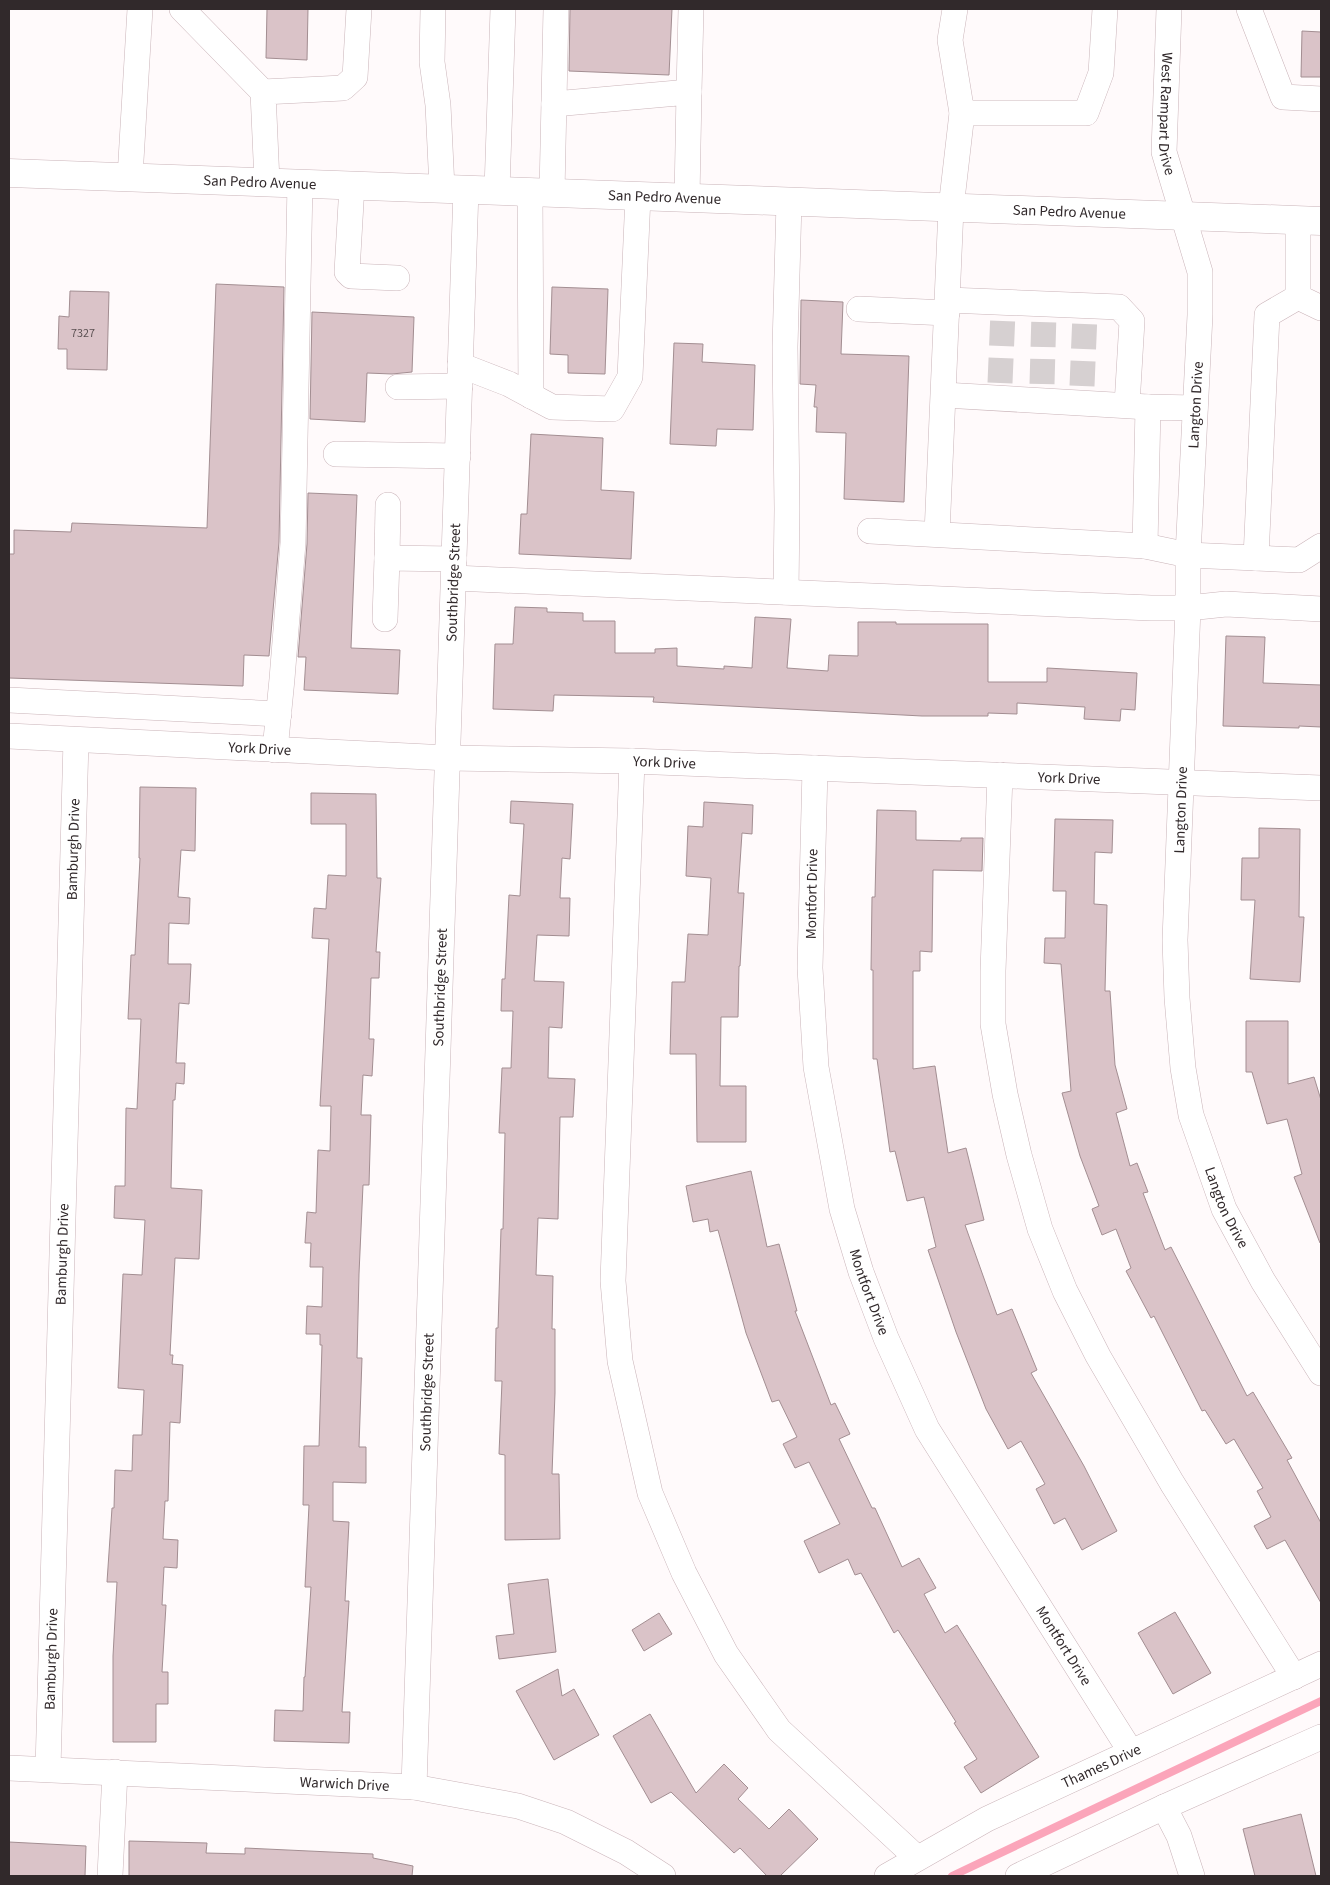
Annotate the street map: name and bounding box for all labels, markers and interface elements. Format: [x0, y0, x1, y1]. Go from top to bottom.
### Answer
street label: West Rampart Drive [1153, 52, 1181, 178]
street label: San Pedro Avenue [203, 170, 317, 195]
street label: San Pedro Avenue [608, 184, 722, 210]
street label: San Pedro Avenue [1012, 199, 1126, 224]
house number: 7327 [71, 325, 95, 342]
street label: Langton Drive [1183, 361, 1209, 449]
street label: Southbridge Street [441, 523, 466, 642]
street label: York Drive [227, 736, 292, 761]
street label: York Drive [632, 751, 696, 774]
street label: York Drive [1036, 766, 1101, 790]
street label: Langton Drive [1169, 766, 1193, 854]
street label: Bamburgh Drive [61, 798, 85, 900]
street label: Montfort Drive [801, 849, 823, 939]
street label: Southbridge Street [428, 928, 452, 1047]
street label: Langton Drive [1199, 1164, 1254, 1252]
street label: Bamburgh Drive [50, 1203, 74, 1305]
street label: Montfort Drive [844, 1246, 894, 1338]
street label: Southbridge Street [414, 1333, 439, 1452]
street label: Montfort Drive [1031, 1602, 1097, 1689]
street label: Bamburgh Drive [39, 1608, 63, 1710]
street label: Thames Drive [1058, 1738, 1144, 1794]
street label: Warwich Drive [299, 1771, 390, 1796]

